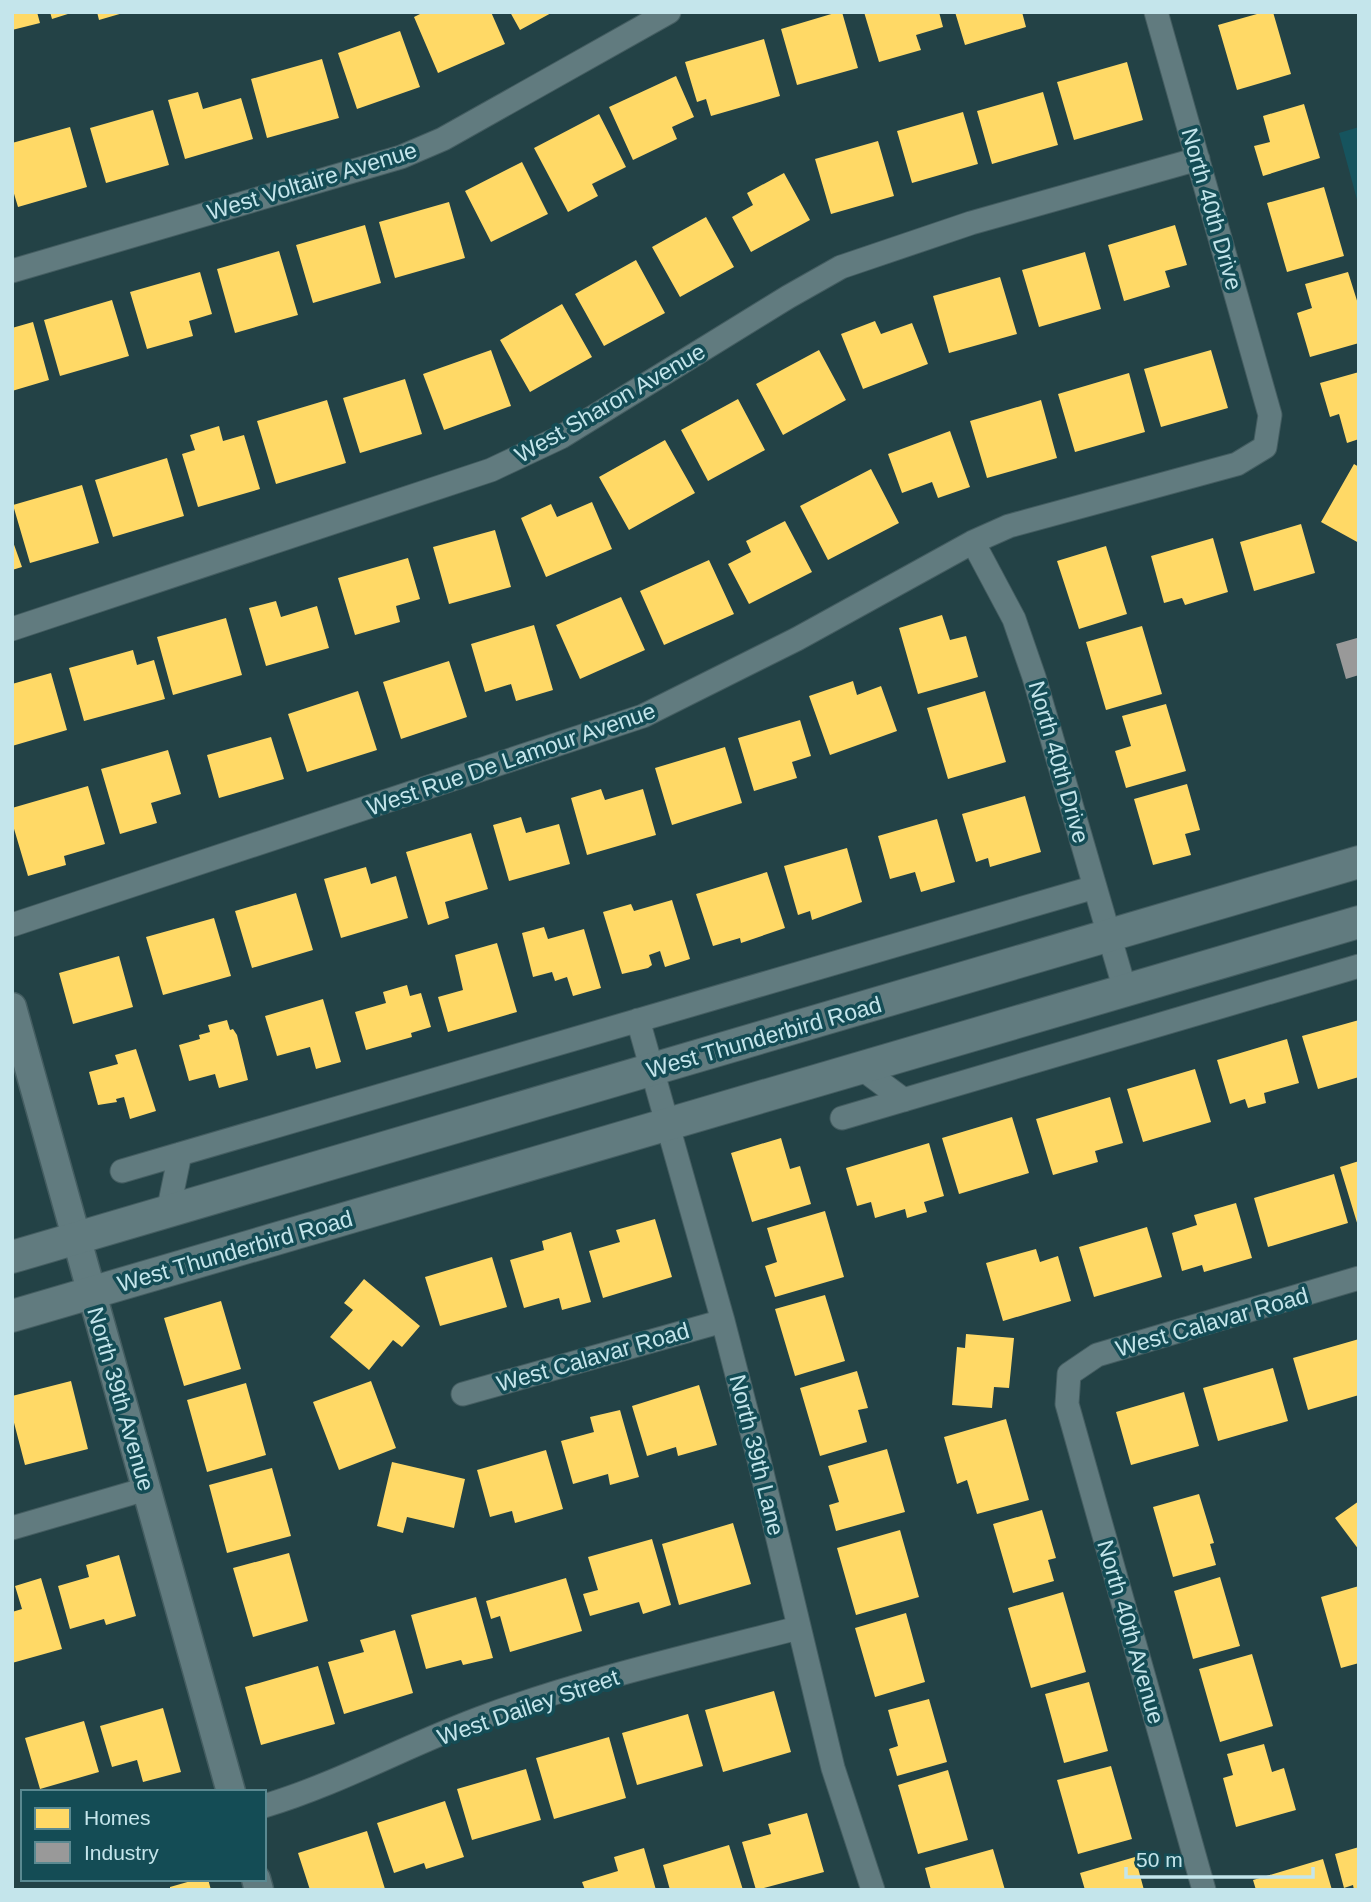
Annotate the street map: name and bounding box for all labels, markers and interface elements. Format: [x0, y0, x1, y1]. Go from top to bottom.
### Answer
street label: North 40th Drive [1176, 125, 1248, 293]
street label: West Voltaire Avenue [204, 137, 420, 225]
street label: West Sharon Avenue [510, 338, 710, 468]
street label: North 40th Drive [1023, 678, 1095, 846]
street label: West Rue De Lamour Avenue [363, 697, 659, 821]
street label: West Thunderbird Road [643, 991, 885, 1083]
street label: West Thunderbird Road [114, 1205, 356, 1297]
street label: West Calavar Road [1113, 1282, 1311, 1362]
street label: North 39th Avenue [82, 1304, 160, 1494]
street label: West Calavar Road [494, 1317, 692, 1397]
street label: North 39th Lane [724, 1372, 790, 1538]
street label: North 40th Avenue [1092, 1537, 1170, 1727]
street label: West Dailey Street [434, 1664, 623, 1750]
legend [21, 1790, 266, 1881]
text: Homes [84, 1806, 151, 1829]
scale bar [1126, 1836, 1313, 1880]
text: Industry [84, 1841, 159, 1864]
text: 50 m [1136, 1848, 1183, 1871]

